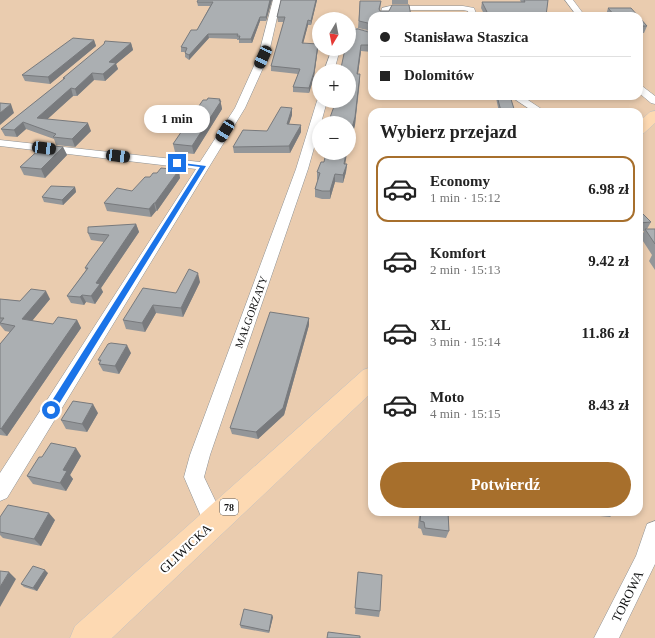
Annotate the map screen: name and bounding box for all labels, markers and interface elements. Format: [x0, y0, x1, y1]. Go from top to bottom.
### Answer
north arrow [312, 12, 356, 56]
map controls [312, 12, 356, 160]
text: Stanisława Staszica [404, 29, 529, 45]
car [252, 44, 274, 70]
button: + [312, 64, 356, 108]
text: Dolomitów [404, 67, 474, 83]
callout: 1 min [144, 105, 210, 133]
text: 1 min [161, 111, 193, 126]
button: − [312, 116, 356, 160]
car [214, 118, 236, 144]
text: Wybierz przejazd [380, 122, 517, 142]
car [31, 141, 57, 155]
car [105, 149, 131, 163]
route end [168, 154, 186, 172]
icon: car [382, 171, 418, 207]
text: Economy [430, 173, 490, 189]
text: 6.98 zł [588, 181, 629, 197]
text: 1 min · 15:12 [430, 190, 500, 205]
icon: car [382, 243, 418, 279]
text: Komfort [430, 245, 486, 261]
text: 9.42 zł [588, 253, 629, 269]
text: 2 min · 15:13 [430, 262, 500, 277]
street label: MAŁGORZATY [232, 274, 270, 350]
icon: car [382, 315, 418, 351]
text: XL [430, 317, 451, 333]
text: 11.86 zł [582, 325, 629, 341]
text: 3 min · 15:14 [430, 334, 500, 349]
icon: car [382, 387, 418, 423]
text: Moto [430, 389, 464, 405]
text: 8.43 zł [588, 397, 629, 413]
route start [42, 401, 60, 419]
text: 4 min · 15:15 [430, 406, 500, 421]
button: Potwierdź [380, 462, 631, 508]
road number: 78 [220, 499, 238, 515]
street label: GLIWICKA [156, 520, 215, 576]
street label: TOROWA [609, 568, 647, 624]

